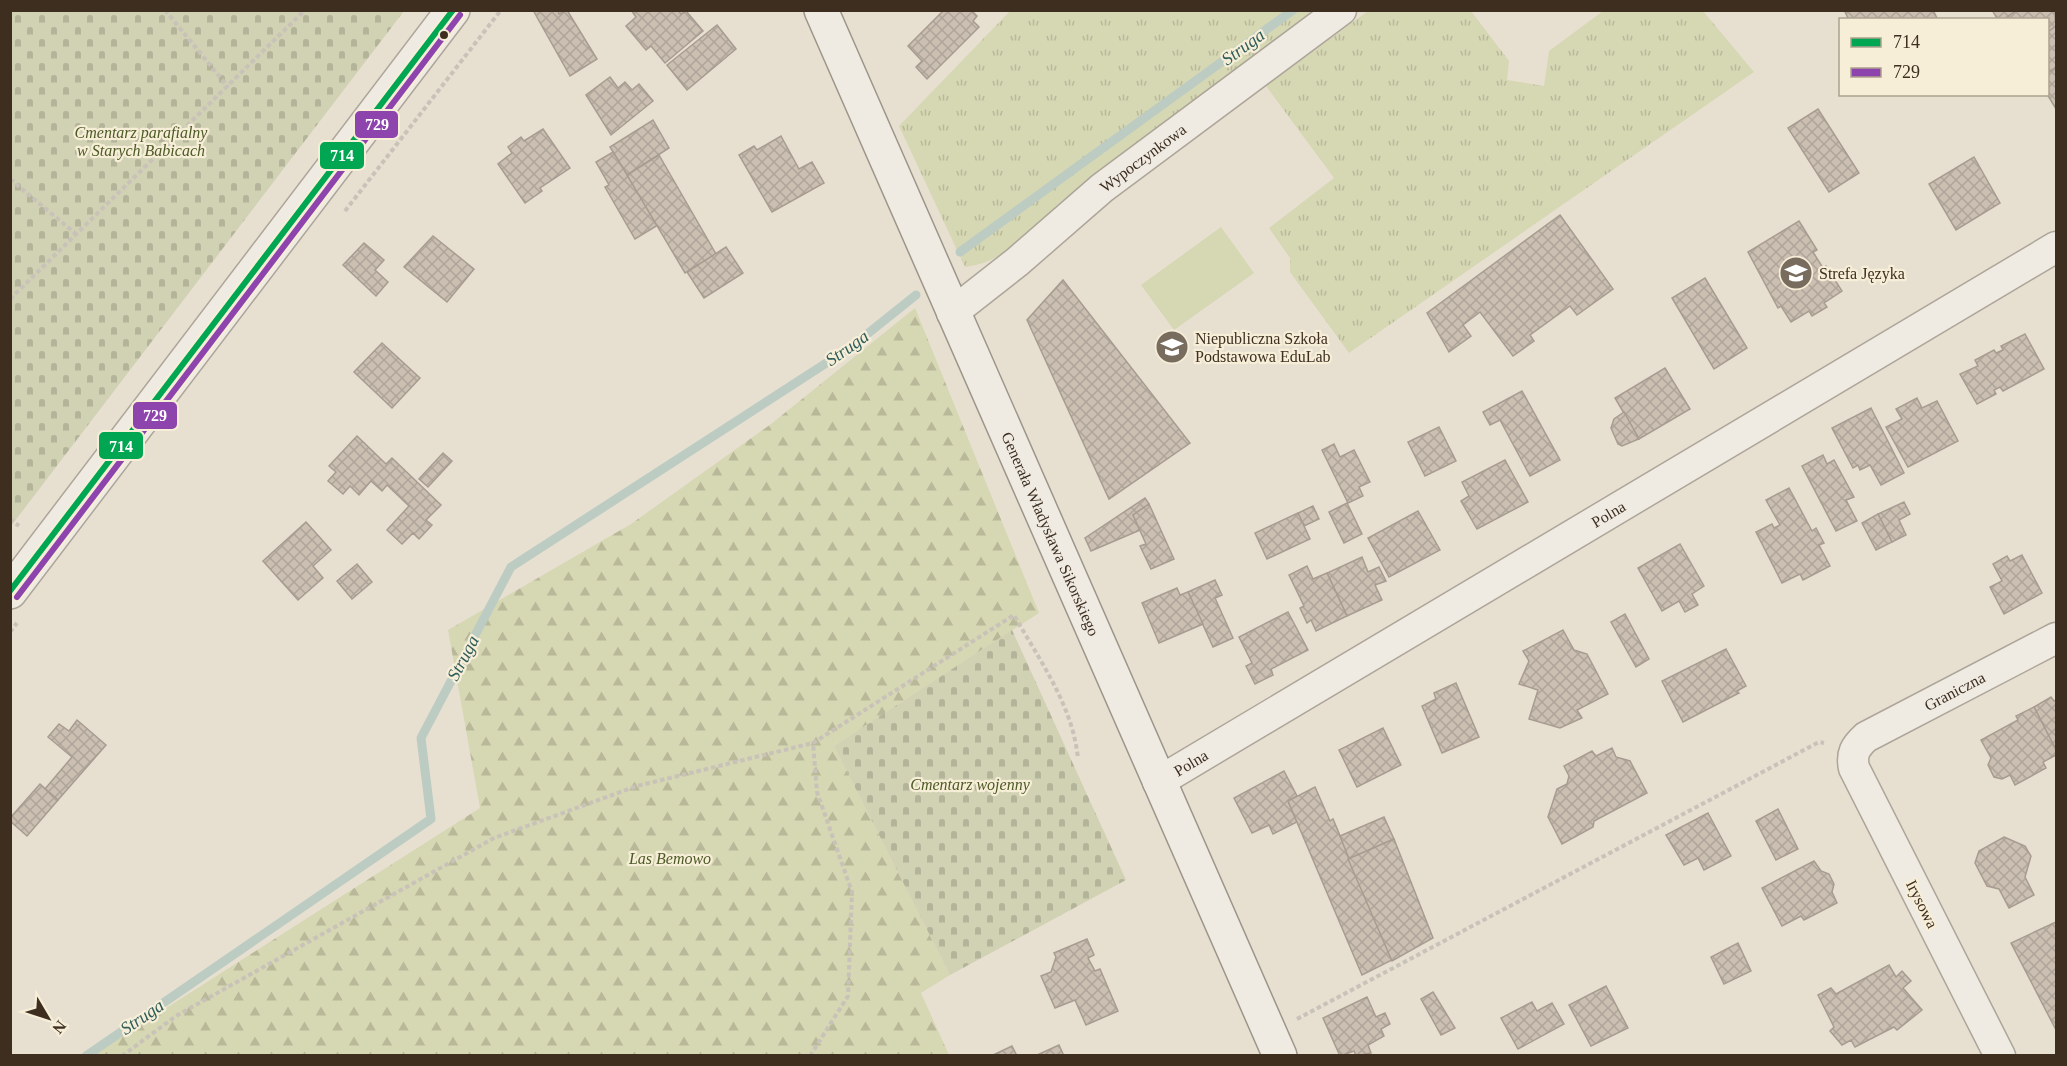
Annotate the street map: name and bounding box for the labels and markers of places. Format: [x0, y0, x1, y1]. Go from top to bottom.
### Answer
unlabelled marker [438, 29, 450, 41]
school or university icon: Strefa Języka [1778, 255, 1814, 291]
place label: Strefa Języka [1819, 265, 1905, 283]
school or university icon: Niepubliczna Szkoła Podstawowa EduLab [1154, 329, 1190, 365]
place label: Niepubliczna Szkoła Podstawowa EduLab [1195, 330, 1331, 365]

